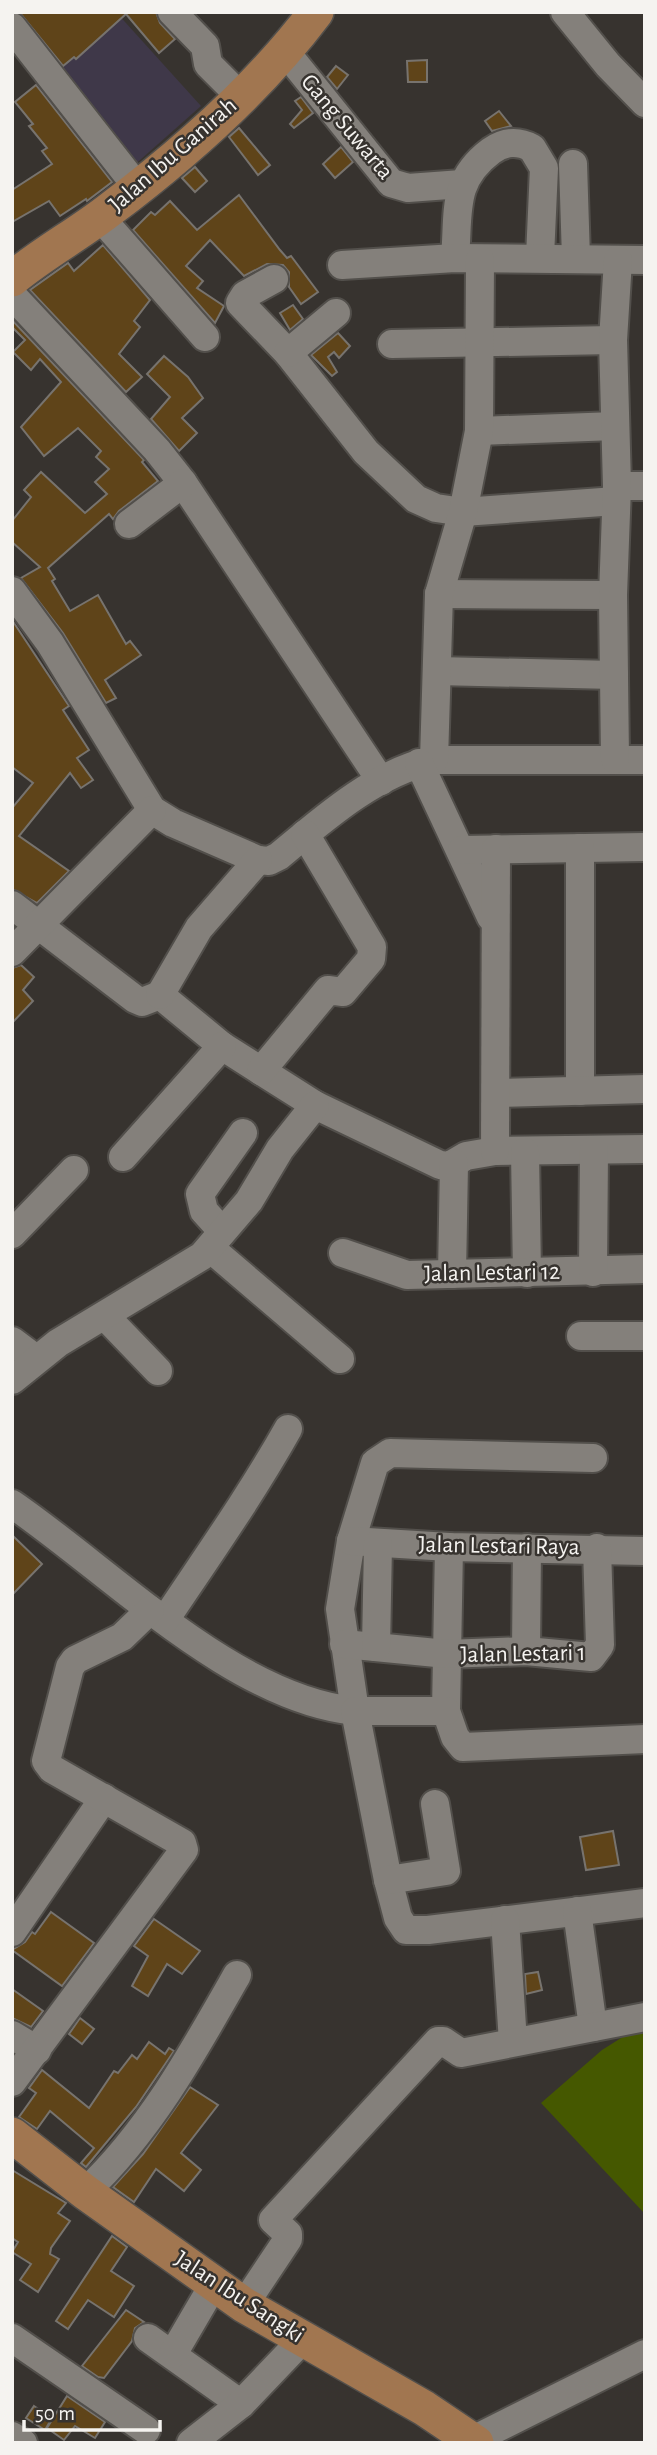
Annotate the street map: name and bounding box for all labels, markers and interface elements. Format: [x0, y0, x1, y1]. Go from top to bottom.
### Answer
street label: Gang Suwarta [296, 70, 398, 184]
street label: Jalan Ibu Ganirah [105, 93, 241, 217]
street label: Jalan Lestari 12 [424, 1260, 560, 1286]
street label: Jalan Lestari Raya [418, 1533, 580, 1559]
street label: Jalan Lestari 1 [460, 1641, 586, 1667]
street label: Jalan Ibu Sangki [170, 2246, 308, 2348]
scale bar [24, 2388, 161, 2432]
text: 50 m [35, 2403, 75, 2424]

